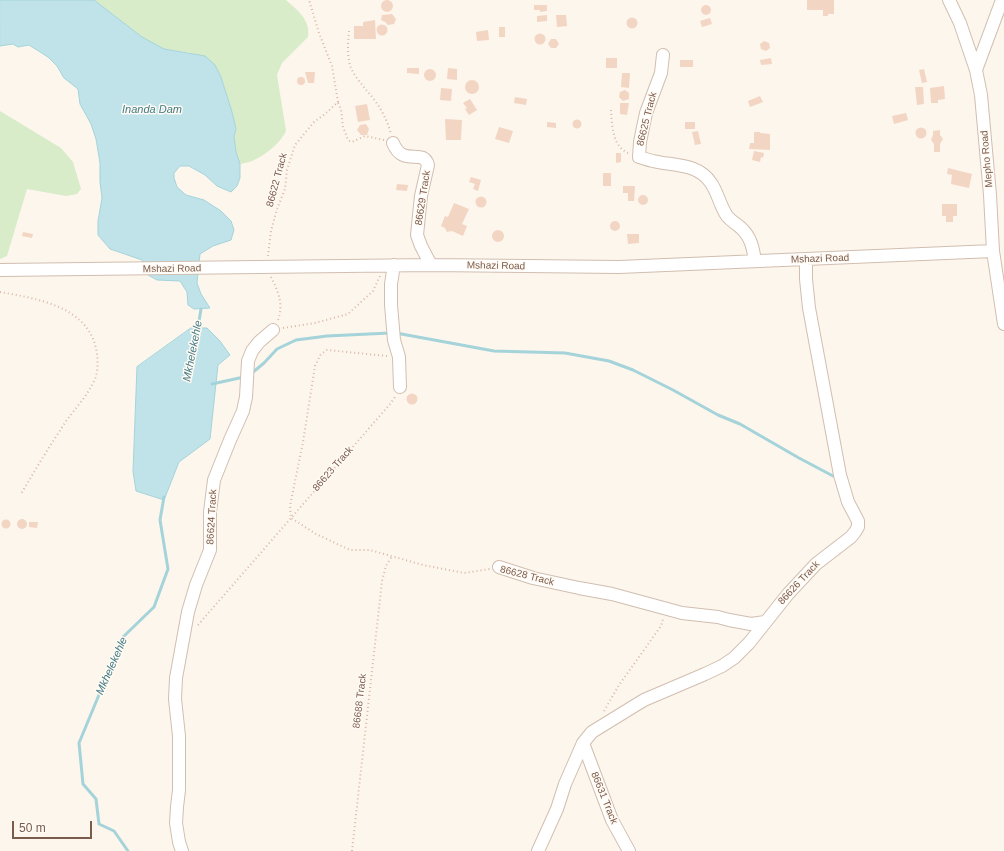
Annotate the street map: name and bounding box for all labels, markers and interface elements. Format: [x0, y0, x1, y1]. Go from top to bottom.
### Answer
street label: 86625 Track [634, 91, 660, 147]
water label: Inanda Dam [122, 103, 182, 117]
street label: Mepho Road [979, 130, 995, 188]
street label: 86622 Track [264, 152, 290, 208]
street label: 86629 Track [413, 170, 433, 226]
street label: Mshazi Road [791, 252, 849, 266]
street label: Mshazi Road [467, 259, 525, 273]
street label: Mshazi Road [143, 262, 201, 276]
water label: Mkhelekehle [181, 319, 205, 383]
street label: 86623 Track [310, 444, 356, 494]
street label: 86624 Track [205, 489, 219, 545]
street label: 86626 Track [776, 559, 822, 607]
street label: 86628 Track [499, 563, 555, 589]
water label: Mkhelekehle [93, 635, 131, 697]
street label: 86688 Track [351, 673, 369, 729]
street label: 86631 Track [588, 770, 620, 826]
scale bar [14, 813, 94, 839]
text: 50 m [19, 821, 46, 835]

